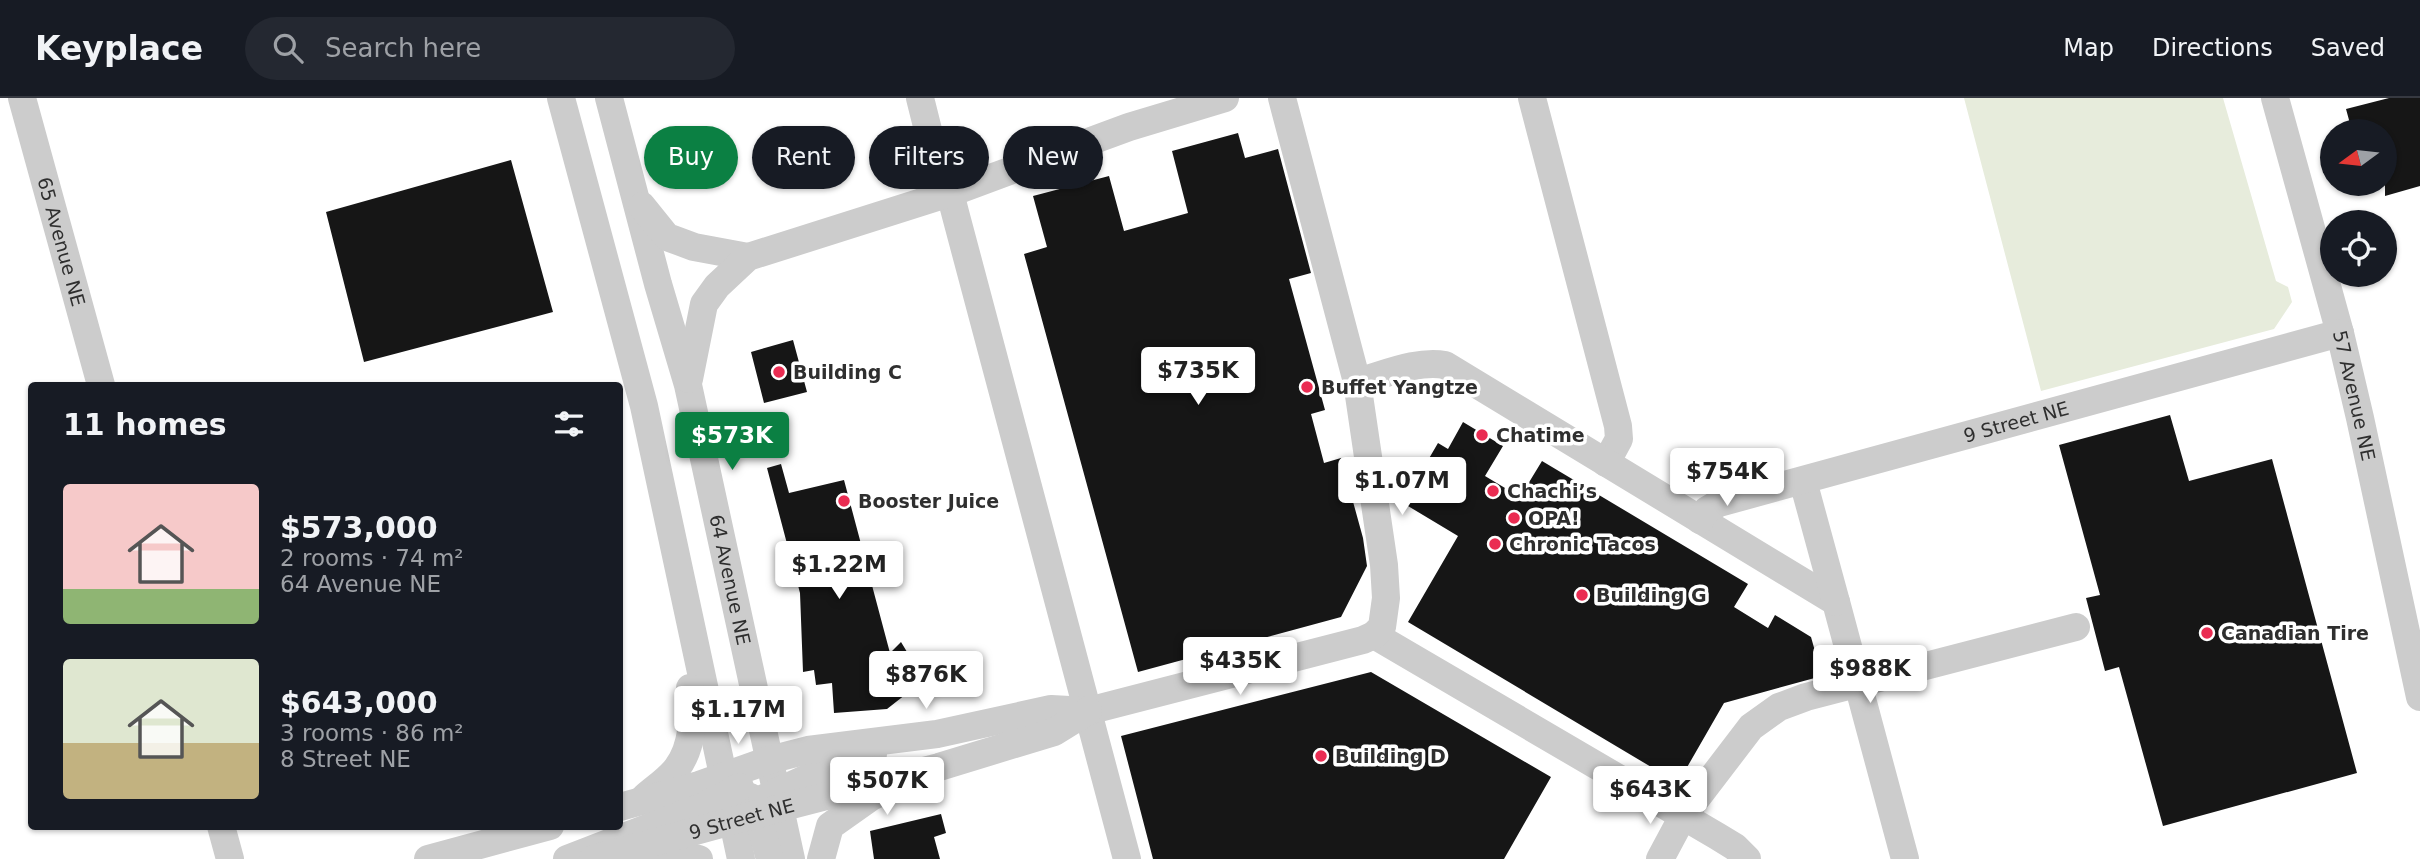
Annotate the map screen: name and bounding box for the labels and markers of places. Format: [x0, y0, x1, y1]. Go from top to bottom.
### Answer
pin: $735K [1149, 348, 1247, 407]
place label: Building C [793, 361, 902, 383]
marker: Building C [771, 364, 787, 380]
place label: Buffet Yangtze [1321, 376, 1478, 398]
marker: Buffet Yangtze [1299, 379, 1315, 395]
pin: $573K [683, 412, 781, 472]
place label: Chatime [1496, 424, 1585, 446]
marker: Chatime [1474, 427, 1490, 443]
pin: $754K [1678, 448, 1776, 508]
pin: $1.07M [1345, 458, 1459, 517]
place label: Chachi’s [1507, 480, 1597, 502]
marker: Chachi’s [1485, 483, 1501, 499]
place label: Booster Juice [858, 490, 999, 512]
marker: Booster Juice [836, 493, 852, 509]
place label: OPA! [1528, 507, 1580, 529]
marker: OPA! [1506, 510, 1522, 526]
place label: Chronic Tacos [1509, 533, 1656, 555]
marker: Chronic Tacos [1487, 536, 1503, 552]
pin: $1.22M [782, 542, 896, 601]
place label: Building G [1596, 584, 1706, 606]
marker: Building G [1574, 587, 1590, 603]
place label: Canadian Tire [2221, 622, 2369, 644]
marker: Canadian Tire [2199, 625, 2215, 641]
pin: $435K [1191, 638, 1289, 697]
pin: $988K [1821, 646, 1919, 705]
pin: $876K [877, 652, 975, 711]
pin: $1.17M [681, 686, 795, 746]
place label: Building D [1335, 745, 1446, 767]
marker: Building D [1313, 748, 1329, 764]
pin: $507K [838, 758, 936, 817]
pin: $643K [1601, 766, 1699, 826]

